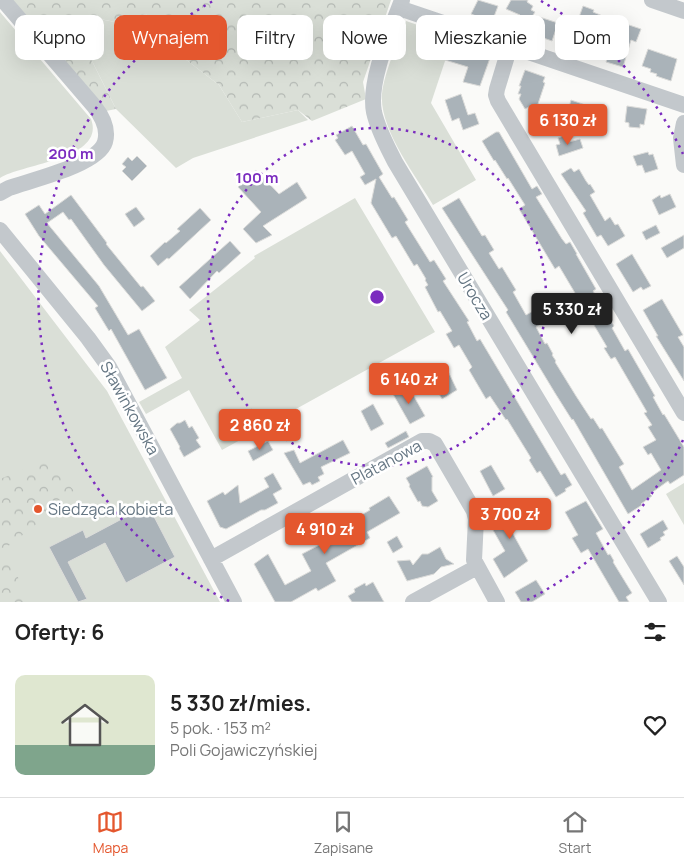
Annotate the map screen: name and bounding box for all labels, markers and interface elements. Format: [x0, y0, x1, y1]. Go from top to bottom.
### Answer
chip: Kupno [15, 15, 104, 60]
chip: Wynajem [114, 15, 227, 60]
chip: Filtry [237, 15, 313, 60]
chip: Nowe [323, 15, 406, 60]
chip: Mieszkanie [416, 15, 545, 60]
chip: Dom [555, 15, 629, 60]
pin: 6 130 zł [516, 104, 620, 146]
text: 6 130 zł [539, 109, 597, 131]
text: 200 m [48, 143, 94, 164]
text: 100 m [236, 167, 278, 188]
street label: Urocza [452, 268, 498, 324]
centre of rings [368, 288, 386, 306]
pin: 5 330 zł [520, 292, 624, 335]
text: 5 330 zł [542, 298, 602, 320]
street label: Sławinkowska [95, 357, 165, 459]
pin: 6 140 zł [357, 362, 461, 405]
text: 6 140 zł [380, 368, 438, 390]
pin: 2 860 zł [208, 408, 312, 451]
text: 2 860 zł [230, 414, 290, 436]
street label: Platanowa [347, 434, 425, 490]
place label: Siedząca kobieta [48, 498, 173, 520]
pin: 3 700 zł [458, 498, 562, 540]
marker: Siedząca kobieta [32, 503, 44, 515]
text: 3 700 zł [480, 503, 540, 525]
pin: 4 910 zł [273, 512, 377, 555]
text: 4 910 zł [296, 518, 354, 540]
text: Oferty: 6 [15, 618, 104, 646]
icon: filters [641, 618, 669, 646]
text: 5 330 zł/mies. [170, 689, 311, 717]
icon: home [55, 695, 115, 755]
icon: heart [641, 711, 669, 739]
text: 5 pok. · 153 m² [170, 717, 271, 739]
text: Poli Gojawiczyńskiej [170, 739, 318, 761]
tab: Mapa [93, 808, 128, 857]
tab: Zapisane [314, 808, 373, 857]
tab: Start [559, 808, 591, 857]

